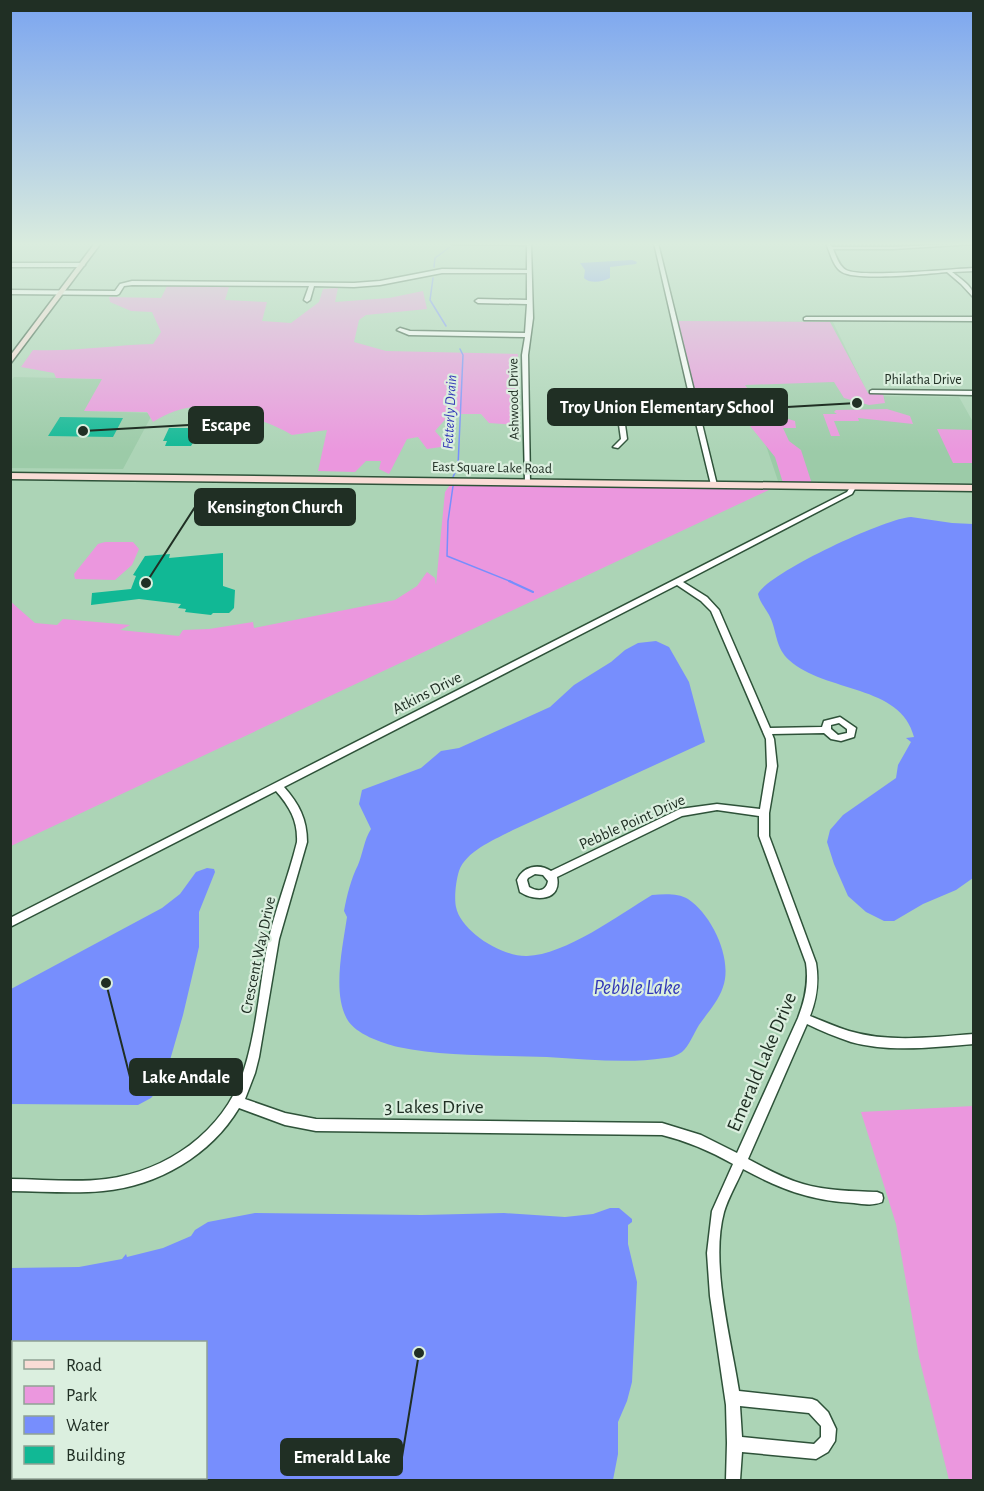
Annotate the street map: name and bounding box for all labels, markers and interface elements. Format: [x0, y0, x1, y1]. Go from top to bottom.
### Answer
street label: Ashwood Drive [506, 358, 522, 440]
street label: Philatha Drive [884, 373, 962, 387]
water label: Fetterly Drain [441, 374, 459, 450]
callout: Troy Union Elementary School [548, 389, 787, 425]
text: Troy Union Elementary School [560, 399, 774, 417]
callout: Escape [189, 407, 263, 443]
text: Escape [201, 417, 251, 435]
street label: East Square Lake Road [432, 460, 552, 476]
callout: Kensington Church [195, 489, 355, 525]
text: Kensington Church [207, 499, 343, 517]
street label: Atkins Drive [390, 669, 464, 717]
street label: Pebble Point Drive [577, 791, 687, 853]
street label: Crescent Way Drive [238, 895, 279, 1015]
water label: Pebble Lake [593, 977, 681, 998]
street label: Emerald Lake Drive [724, 989, 800, 1135]
callout: Lake Andale [130, 1059, 242, 1095]
text: Lake Andale [142, 1069, 230, 1087]
street label: 3 Lakes Drive [384, 1097, 484, 1117]
legend [12, 1341, 207, 1479]
text: Road [66, 1357, 102, 1375]
text: Park [66, 1387, 98, 1405]
text: Water [66, 1417, 109, 1435]
callout: Emerald Lake [281, 1439, 402, 1475]
text: Building [66, 1447, 126, 1465]
text: Emerald Lake [293, 1449, 391, 1467]

